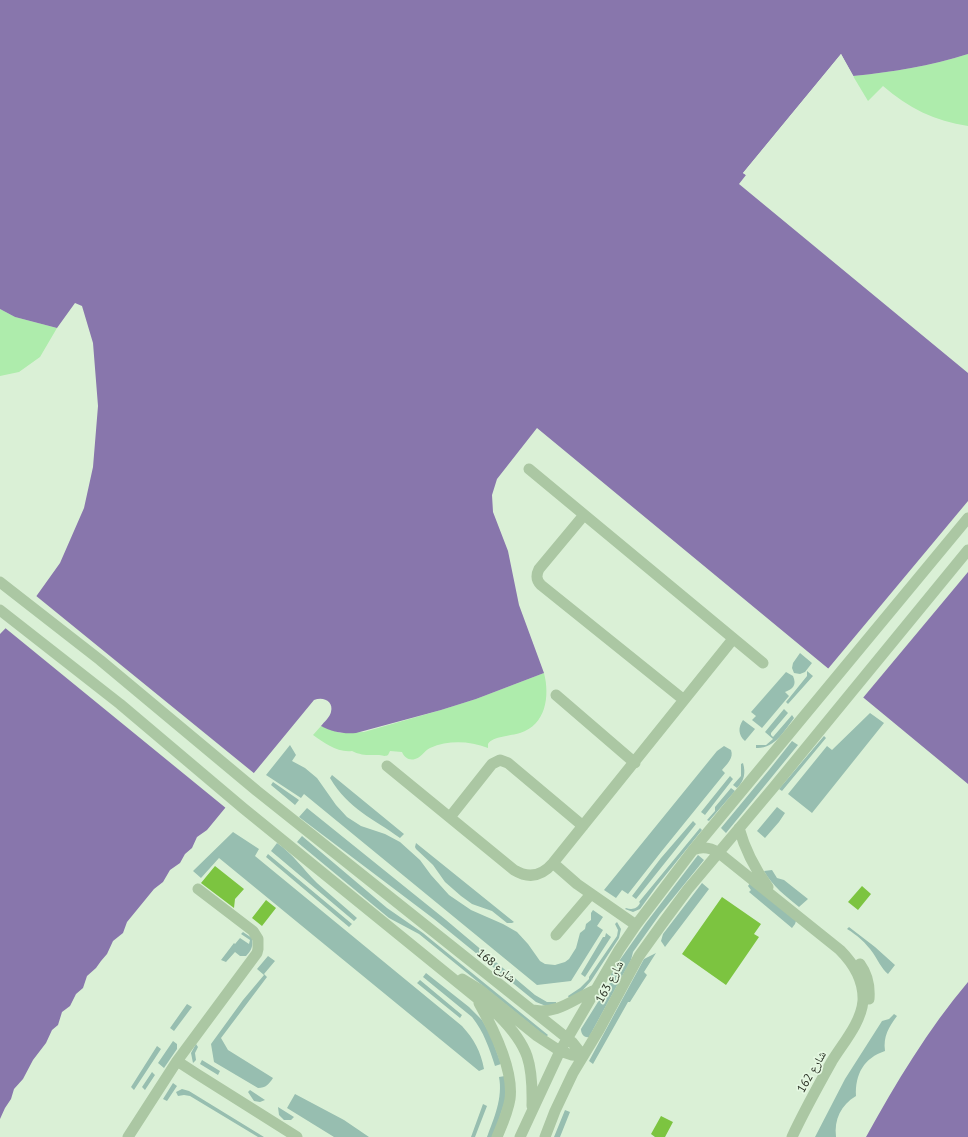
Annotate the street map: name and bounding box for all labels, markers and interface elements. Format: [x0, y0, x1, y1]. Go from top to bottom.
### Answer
street label: شارع 168 [474, 946, 518, 986]
street label: شارع 163 [593, 958, 627, 1006]
street label: شارع 162 [794, 1049, 830, 1095]

